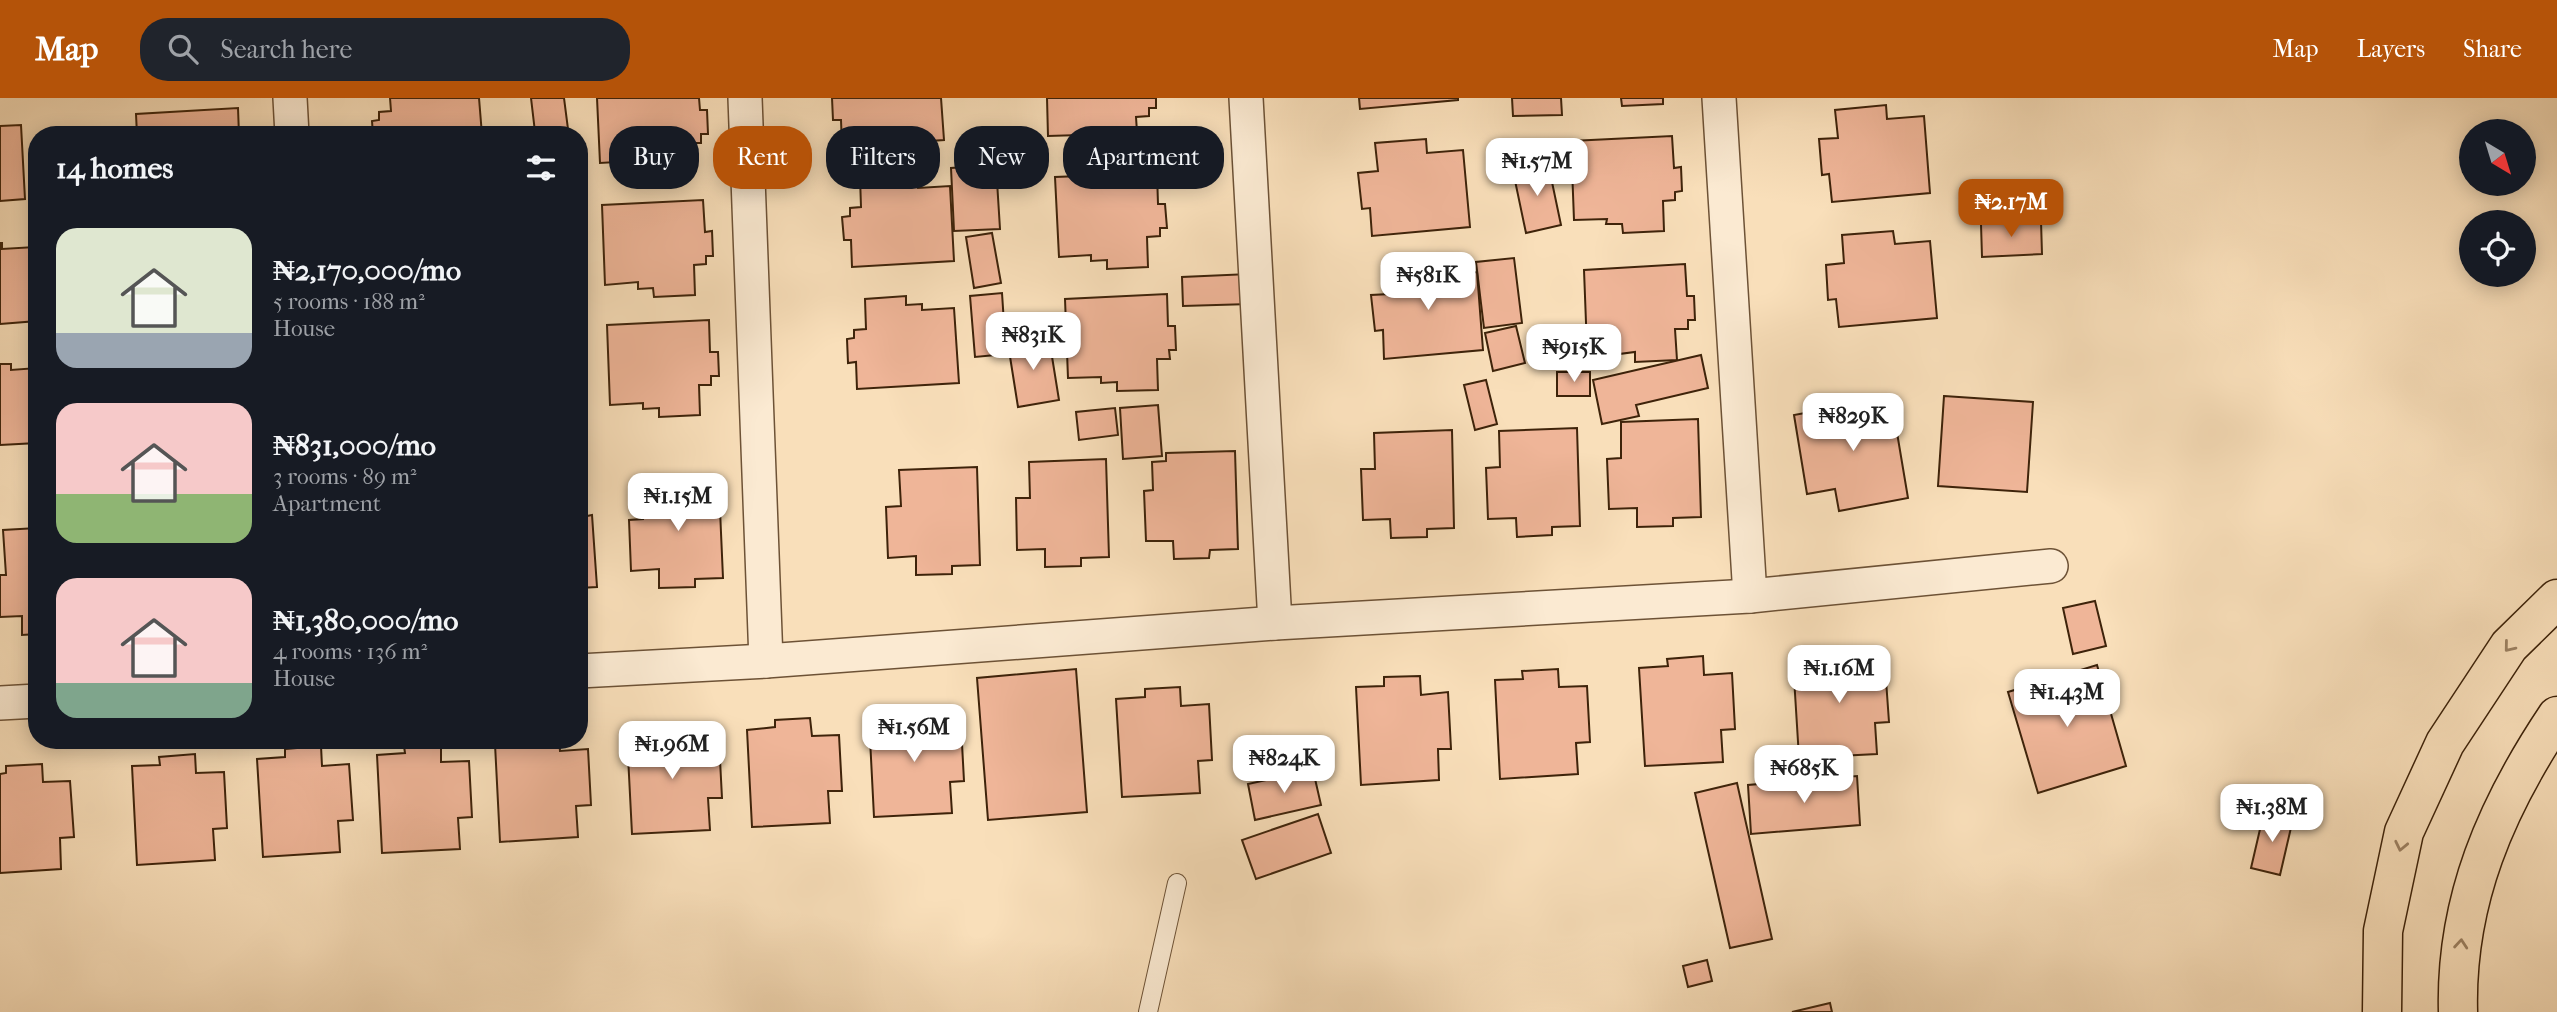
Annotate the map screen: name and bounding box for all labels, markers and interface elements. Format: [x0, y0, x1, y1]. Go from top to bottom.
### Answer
search box [140, 18, 630, 81]
text: Map [35, 30, 98, 69]
icon: search [164, 30, 202, 68]
text: Search here [220, 34, 352, 65]
text: Map [2273, 35, 2319, 63]
text: Layers [2357, 35, 2425, 63]
text: Share [2463, 35, 2522, 63]
north arrow [2459, 119, 2536, 196]
map controls [2459, 119, 2536, 287]
chip: Buy [609, 126, 699, 189]
chip: Rent [713, 126, 812, 189]
chip: Filters [826, 126, 940, 189]
chip: New [954, 126, 1049, 189]
chip: Apartment [1063, 126, 1224, 189]
pin: ₦1.57M [1480, 139, 1594, 198]
text: ₦1.57M [1502, 147, 1572, 174]
icon: filters [522, 149, 560, 187]
text: 14 homes [56, 151, 173, 186]
pin: ₦2.17M [1954, 180, 2068, 239]
text: ₦2.17M [1974, 188, 2048, 215]
button: locate [2459, 210, 2536, 287]
pin: ₦581K [1379, 252, 1477, 312]
text: ₦2,170,000/mo [273, 253, 461, 288]
icon: home [112, 256, 196, 340]
text: ₦581K [1396, 261, 1460, 288]
text: 5 rooms · 188 m² [273, 288, 425, 315]
pin: ₦831K [984, 313, 1082, 372]
text: House [273, 315, 335, 342]
text: ₦831K [1002, 321, 1064, 348]
pin: ₦915K [1525, 324, 1623, 384]
text: ₦915K [1542, 333, 1606, 360]
pin: ₦829K [1804, 394, 1902, 453]
text: ₦829K [1819, 402, 1887, 429]
text: ₦831,000/mo [273, 428, 436, 463]
icon: home [112, 431, 196, 515]
text: 3 rooms · 89 m² [273, 463, 417, 490]
pin: ₦1.15M [621, 474, 735, 533]
text: ₦1.15M [644, 482, 712, 509]
text: Apartment [273, 490, 381, 517]
text: ₦1,380,000/mo [273, 603, 459, 638]
icon: home [112, 606, 196, 690]
text: 4 rooms · 136 m² [273, 638, 427, 665]
one-way arrow [2505, 639, 2517, 652]
pin: ₦1.16M [1782, 646, 1896, 705]
text: ₦1.16M [1804, 654, 1874, 681]
text: House [273, 665, 335, 692]
pin: ₦1.43M [2010, 670, 2124, 729]
text: ₦1.43M [2030, 678, 2104, 705]
pin: ₦1.56M [857, 704, 971, 764]
text: ₦1.56M [878, 713, 950, 740]
pin: ₦1.96M [615, 722, 729, 781]
text: ₦1.96M [635, 730, 709, 757]
pin: ₦824K [1235, 736, 1333, 795]
text: ₦824K [1249, 744, 1319, 771]
pin: ₦685K [1755, 746, 1853, 805]
text: ₦685K [1770, 754, 1838, 781]
pin: ₦1.38M [2215, 784, 2329, 844]
text: ₦1.38M [2236, 793, 2308, 820]
one-way arrow [2394, 840, 2409, 852]
one-way arrow [2453, 938, 2468, 949]

